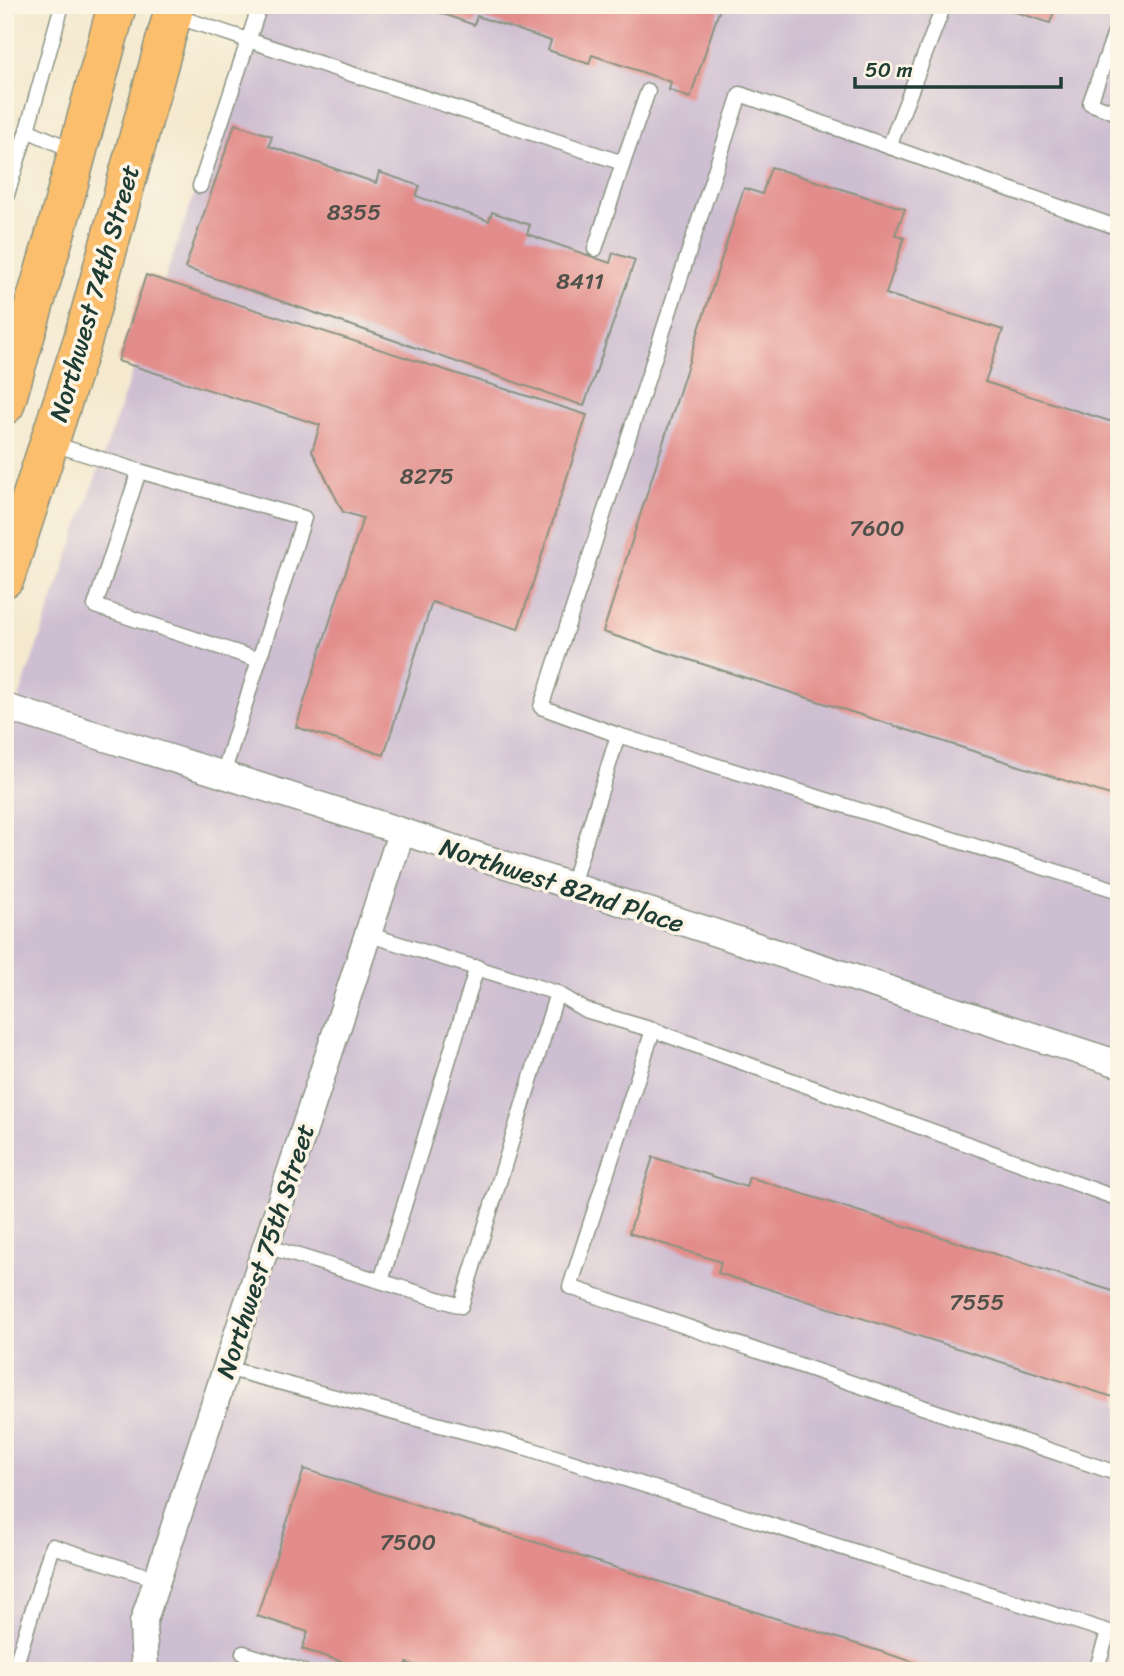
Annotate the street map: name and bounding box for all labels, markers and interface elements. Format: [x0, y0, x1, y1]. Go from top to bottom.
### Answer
scale bar [855, 46, 1061, 90]
text: 50 m [865, 51, 913, 89]
street label: Northwest 74th Street [35, 159, 153, 427]
house number: 8355 [327, 192, 381, 233]
house number: 8411 [556, 261, 604, 302]
house number: 8275 [400, 456, 454, 497]
house number: 7600 [849, 508, 905, 549]
street label: Northwest 82nd Place [434, 824, 690, 946]
street label: Northwest 75th Street [202, 1118, 328, 1384]
house number: 7555 [949, 1282, 1005, 1323]
house number: 7500 [380, 1522, 436, 1563]

